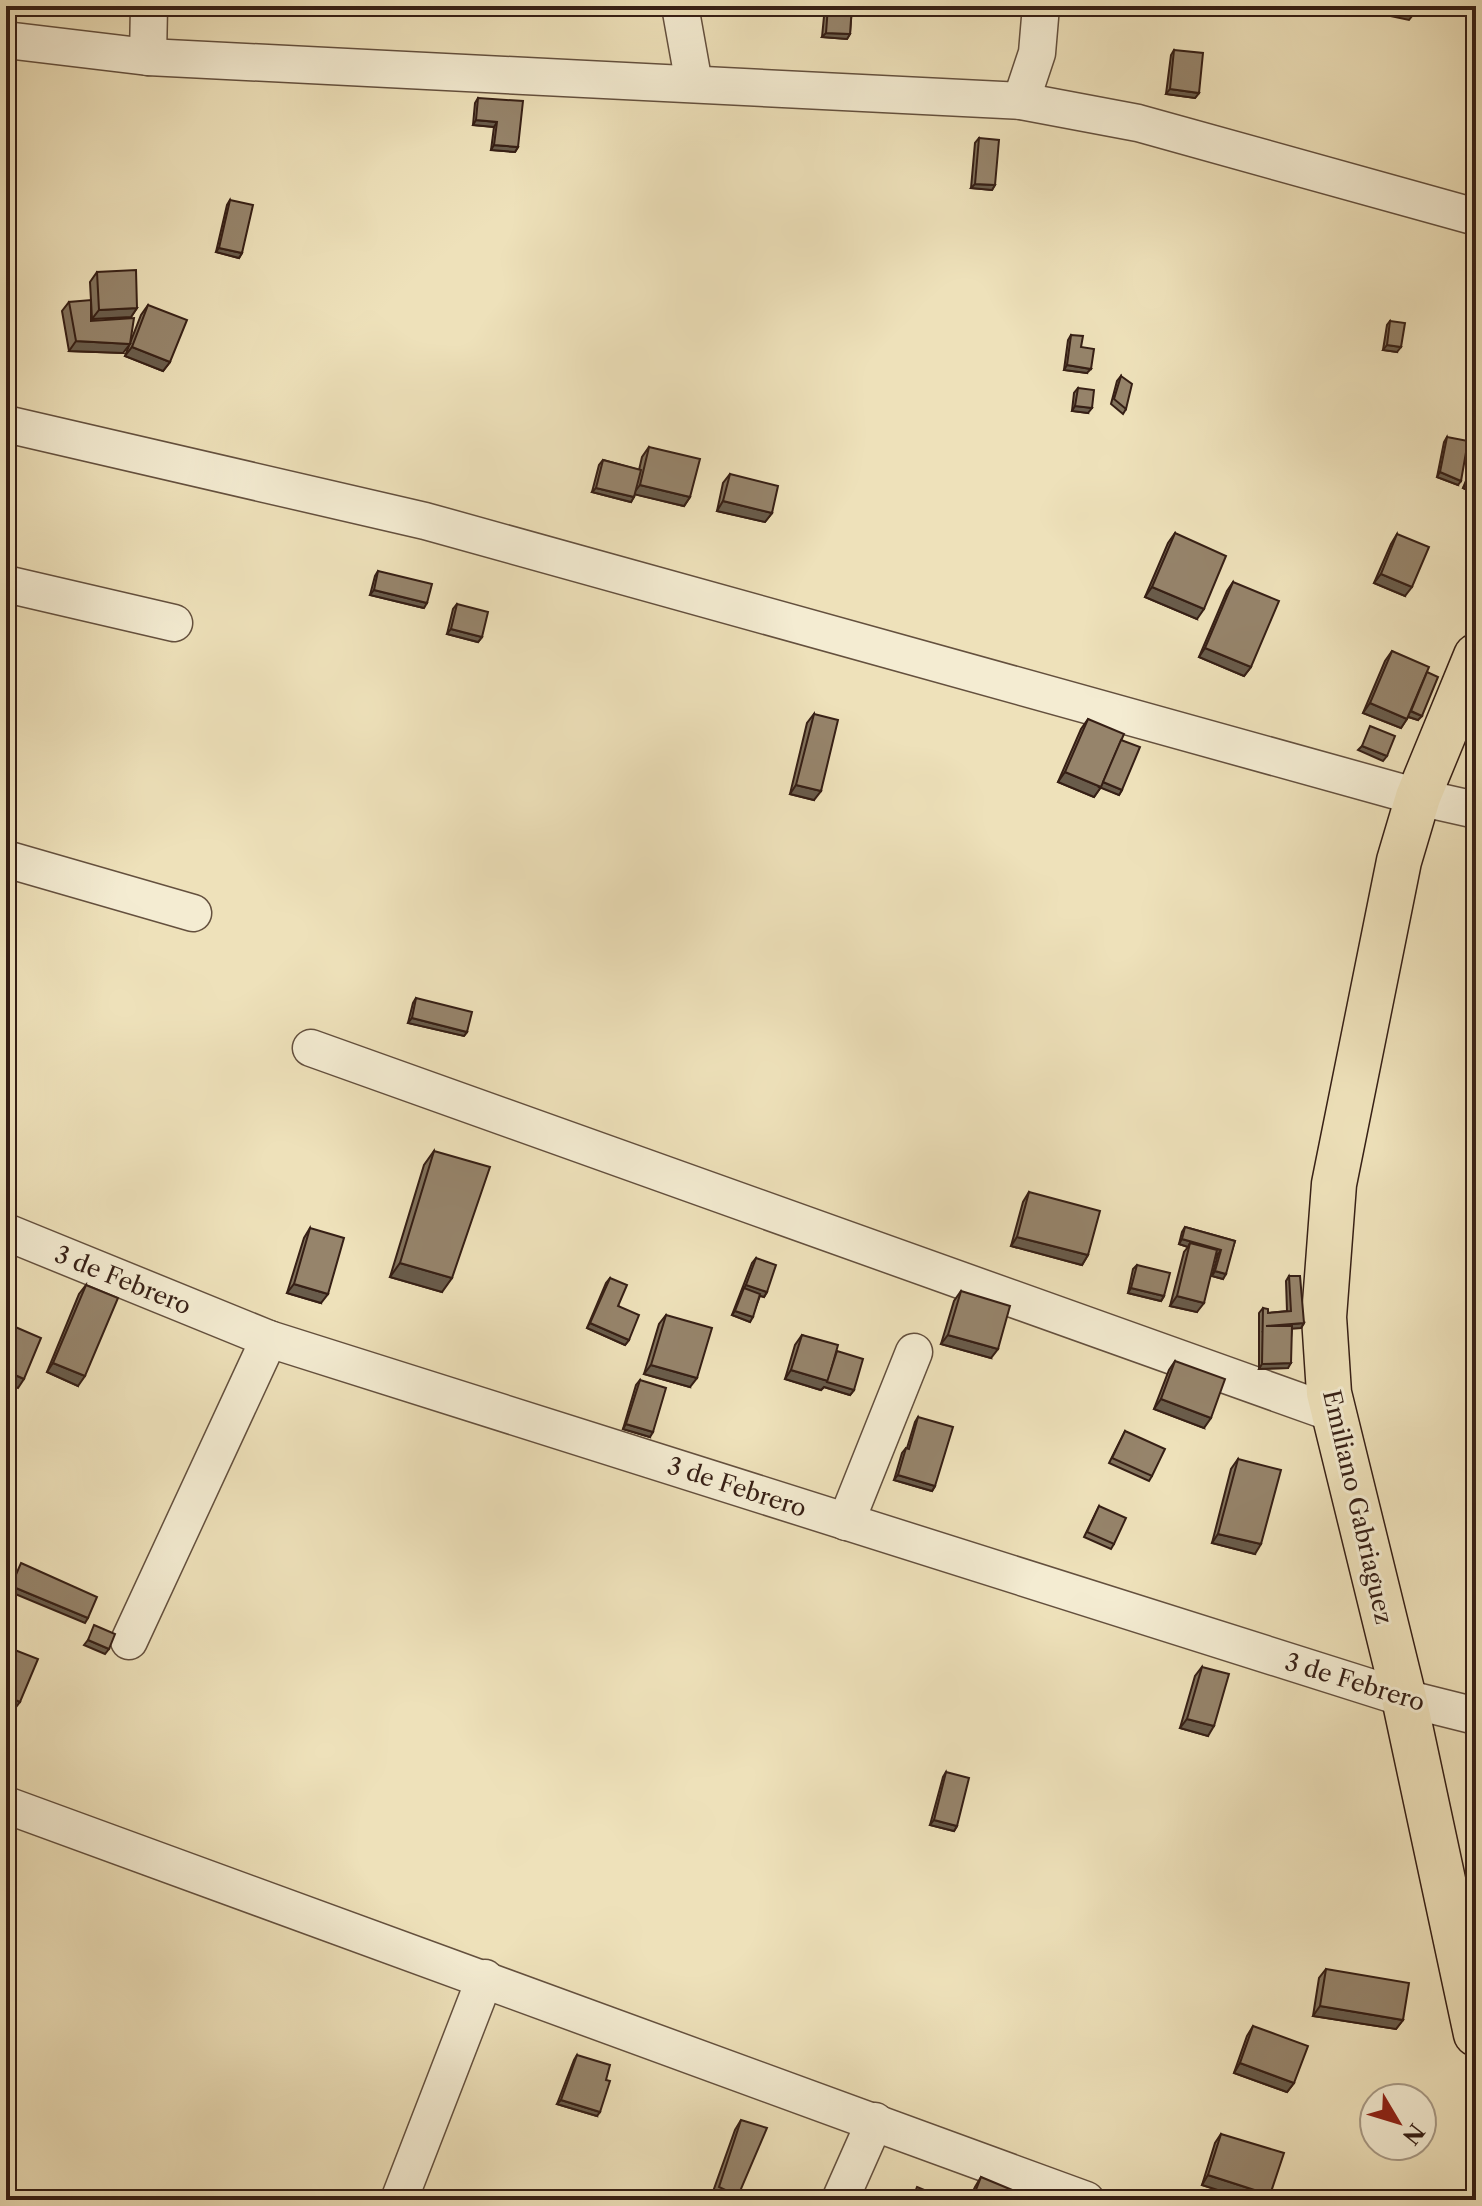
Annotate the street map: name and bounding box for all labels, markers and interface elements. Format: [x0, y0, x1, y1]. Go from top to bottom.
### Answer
street label: 3 de Febrero [51, 1240, 195, 1320]
street label: Emiliano Gabriaguez [1317, 1387, 1399, 1627]
street label: 3 de Febrero [664, 1451, 810, 1523]
street label: 3 de Febrero [1282, 1647, 1428, 1717]
north arrow [1358, 2082, 1438, 2162]
text: N [1397, 2118, 1430, 2150]

